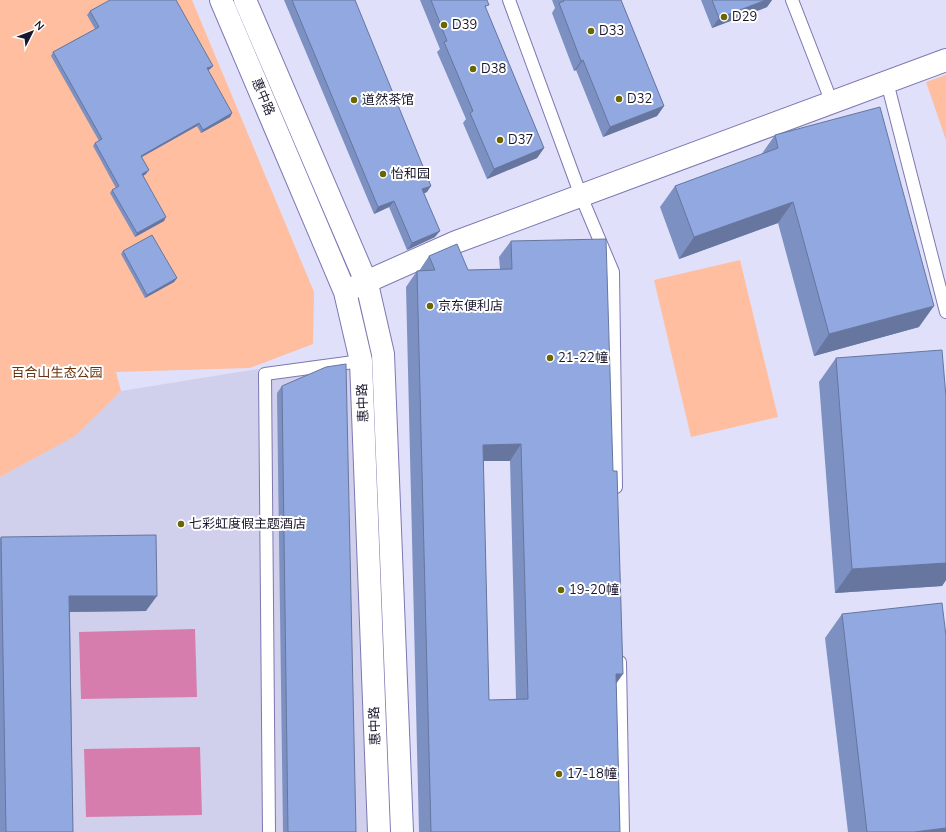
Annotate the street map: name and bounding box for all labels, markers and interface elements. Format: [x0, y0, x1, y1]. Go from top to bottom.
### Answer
place label: D29 [732, 8, 757, 26]
north arrow [12, 12, 52, 52]
marker: D29 [719, 12, 729, 22]
place label: D39 [452, 16, 477, 34]
text: N [31, 18, 47, 34]
marker: D39 [439, 20, 449, 30]
place label: D33 [599, 22, 624, 40]
marker: D33 [586, 26, 596, 36]
place label: D38 [481, 60, 506, 78]
marker: D38 [468, 64, 478, 74]
street label: 惠中路 [247, 76, 279, 118]
place label: D32 [627, 90, 652, 108]
place label: 道然茶馆 [362, 91, 414, 109]
marker: D32 [614, 94, 624, 104]
marker: 道然茶馆 [349, 95, 359, 105]
place label: D37 [508, 131, 533, 149]
marker: D37 [495, 135, 505, 145]
place label: 怡和园 [391, 165, 430, 183]
marker: 怡和园 [378, 169, 388, 179]
place label: 京东便利店 [438, 297, 503, 315]
marker: 京东便利店 [425, 301, 435, 311]
place label: 21-22幢 [558, 349, 608, 367]
marker: 21-22幢 [545, 353, 555, 363]
park label: 百合山生态公园 [11, 364, 103, 382]
street label: 惠中路 [353, 383, 373, 423]
place label: 七彩虹度假主题酒店 [189, 515, 306, 533]
marker: 七彩虹度假主题酒店 [176, 519, 186, 529]
place label: 19-20幢 [569, 581, 619, 599]
marker: 19-20幢 [556, 585, 566, 595]
street label: 惠中路 [365, 706, 385, 746]
place label: 17-18幢 [567, 765, 617, 783]
marker: 17-18幢 [554, 769, 564, 779]

